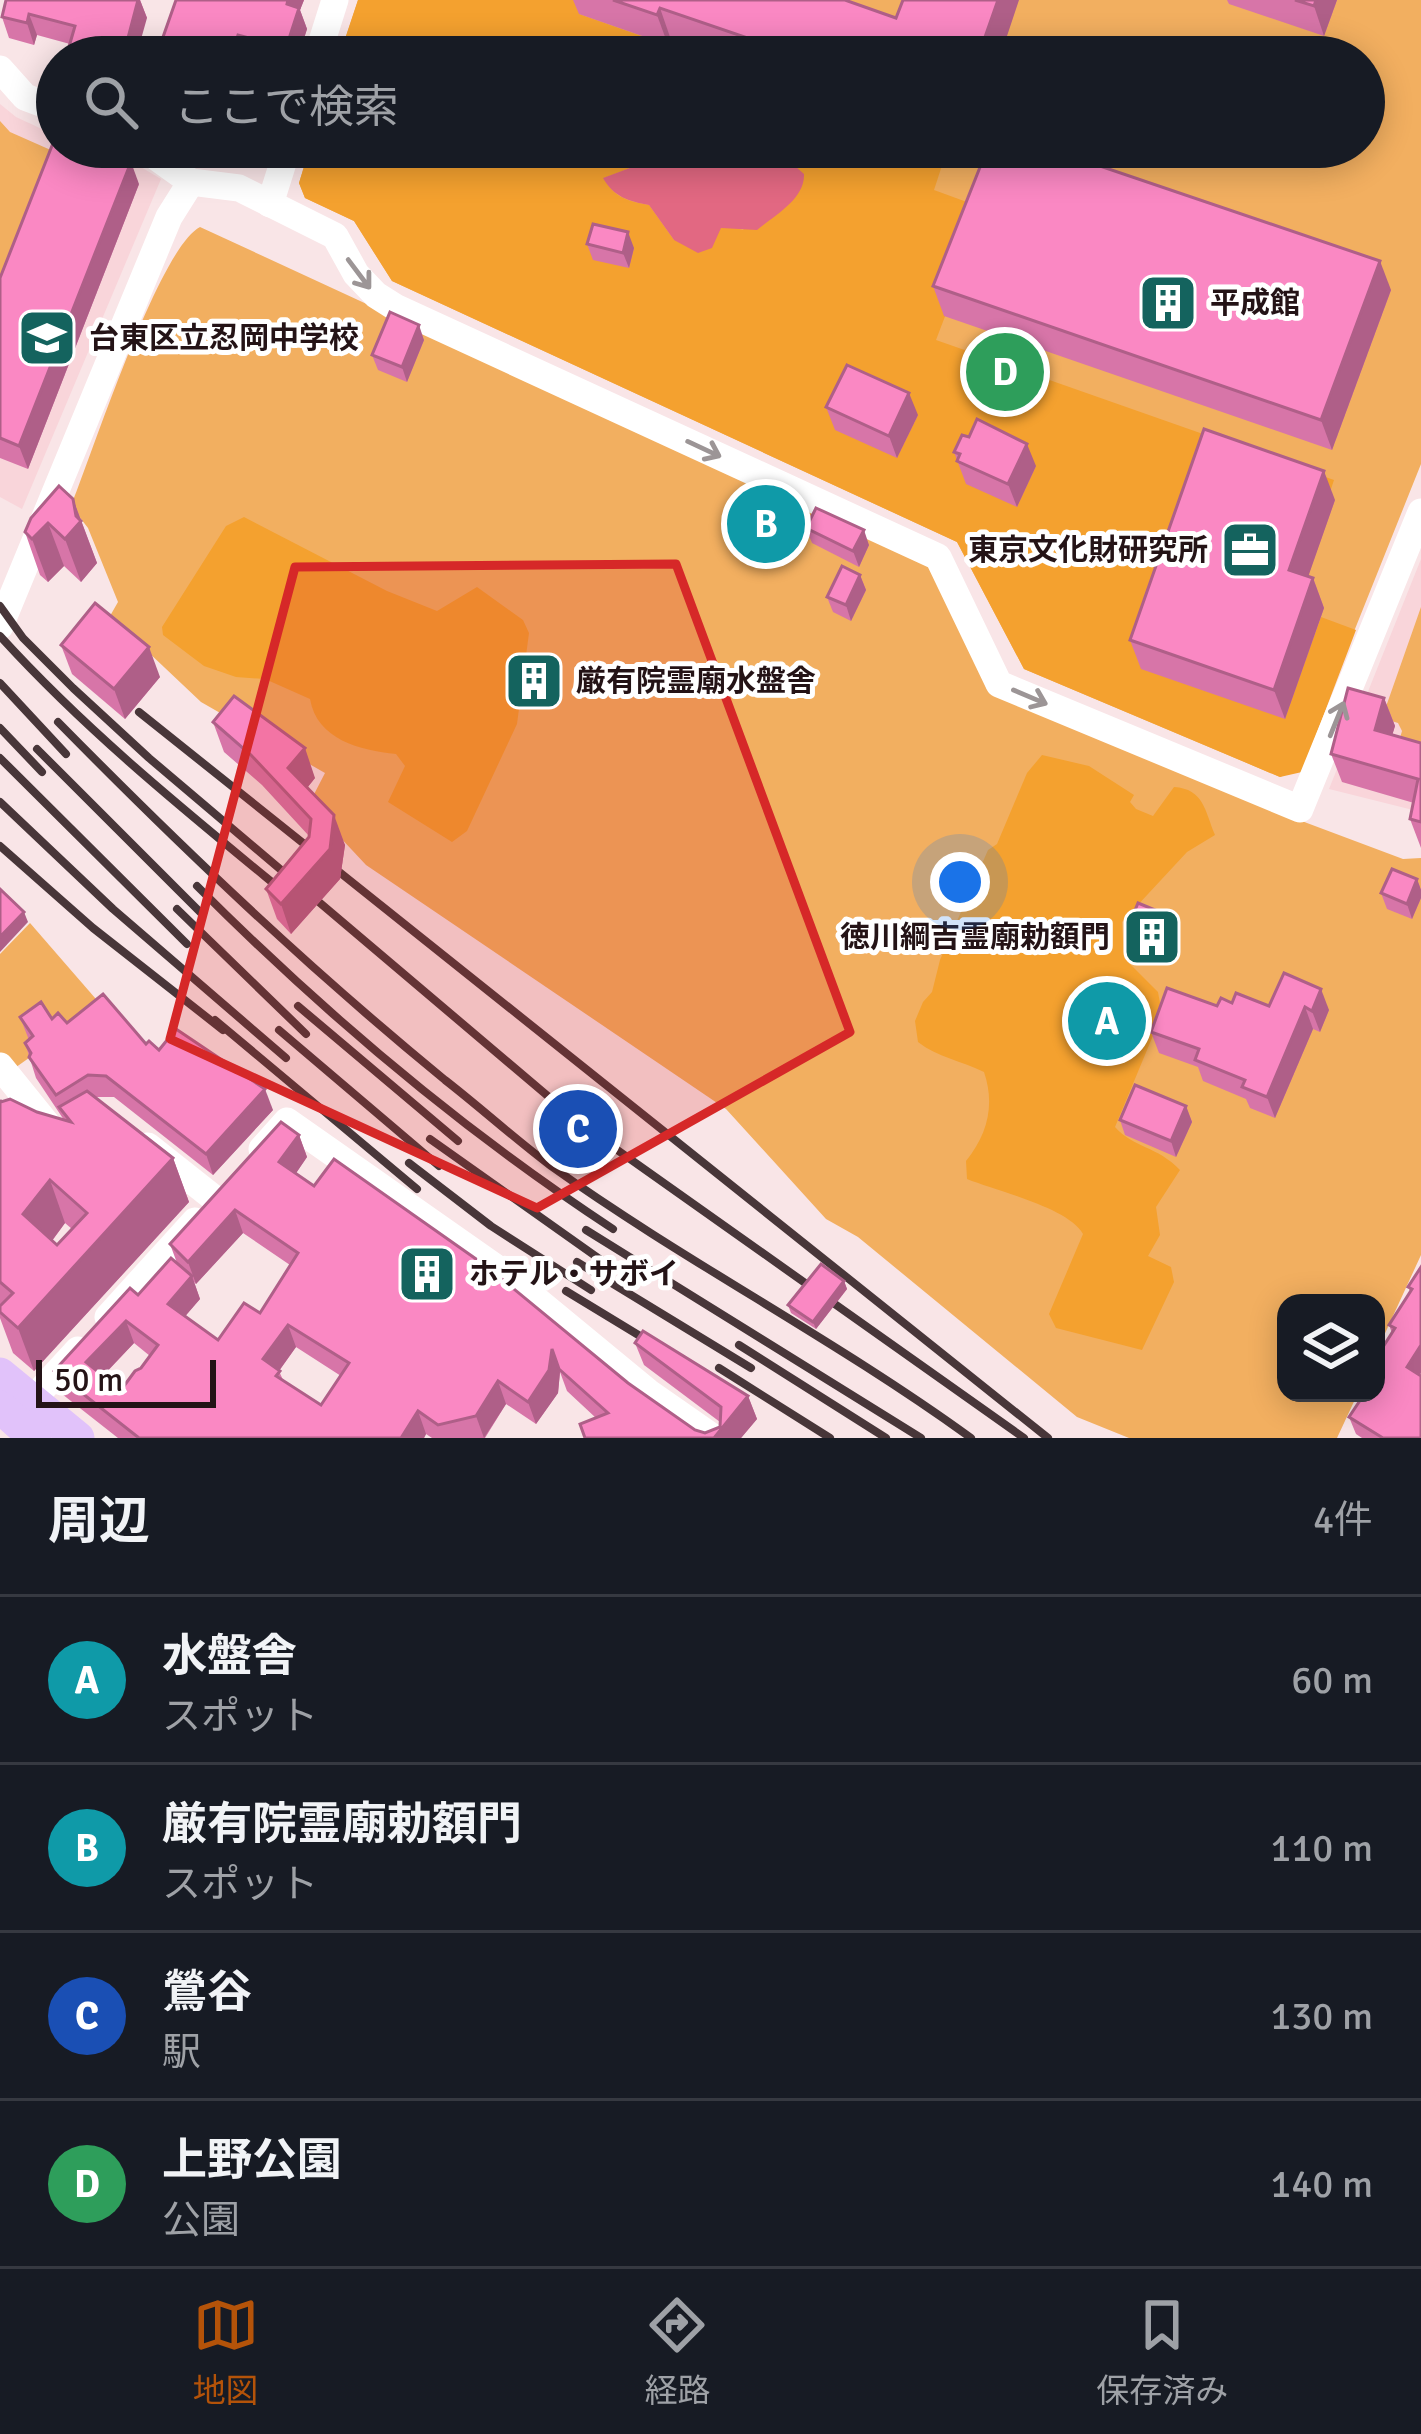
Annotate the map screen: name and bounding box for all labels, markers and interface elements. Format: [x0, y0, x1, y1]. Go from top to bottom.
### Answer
search box [36, 36, 1385, 168]
icon: search [78, 69, 144, 135]
text: ここで検索 [174, 80, 399, 135]
one-way arrow [345, 257, 372, 289]
building icon: 平成館 [1137, 272, 1199, 334]
place label: 平成館 [1210, 285, 1300, 322]
school or university icon: 台東区立忍岡中学校 [16, 307, 78, 369]
place label: 台東区立忍岡中学校 [89, 320, 359, 357]
pin: D [966, 327, 1044, 417]
one-way arrow [685, 440, 721, 462]
pin: B [727, 479, 805, 569]
office icon: 東京文化財研究所 [1219, 519, 1281, 581]
place label: 東京文化財研究所 [968, 532, 1208, 569]
building icon: 厳有院霊廟水盤舎 [503, 650, 565, 712]
place label: 厳有院霊廟水盤舎 [576, 663, 816, 700]
one-way arrow [1011, 688, 1048, 709]
one-way arrow [1328, 701, 1349, 738]
your location [930, 852, 990, 912]
building icon: 徳川綱吉霊廟勅額門 [1121, 906, 1183, 968]
place label: 徳川綱吉霊廟勅額門 [840, 919, 1110, 956]
pin: A [1068, 976, 1146, 1066]
pin: C [539, 1084, 617, 1174]
building icon: ホテル・サボイ [396, 1243, 458, 1305]
place label: ホテル・サボイ [469, 1256, 679, 1293]
map controls [1277, 1294, 1385, 1402]
button: layers [1277, 1294, 1385, 1402]
scale bar [36, 1354, 216, 1407]
text: 50 m [54, 1360, 123, 1401]
text: 周辺 [48, 1490, 150, 1553]
text: 4件 [1313, 1496, 1373, 1544]
text: 水盤舎 [162, 1629, 297, 1684]
text: A [75, 1656, 99, 1704]
text: 60 m [1291, 1656, 1373, 1704]
text: スポット [162, 1692, 318, 1740]
text: 厳有院霊廟勅額門 [162, 1797, 522, 1852]
text: B [75, 1824, 99, 1872]
text: 110 m [1270, 1824, 1373, 1872]
text: スポット [162, 1860, 318, 1908]
text: 鶯谷 [162, 1965, 252, 2020]
text: C [75, 1992, 99, 2040]
text: 130 m [1270, 1992, 1373, 2040]
text: 駅 [162, 2028, 201, 2076]
text: 上野公園 [162, 2133, 342, 2188]
text: D [74, 2160, 100, 2208]
text: 140 m [1270, 2160, 1373, 2208]
text: 公園 [162, 2196, 240, 2244]
tab: 地図 [193, 2292, 259, 2412]
tab: 経路 [644, 2292, 710, 2412]
tab: 保存済み [1096, 2292, 1228, 2412]

